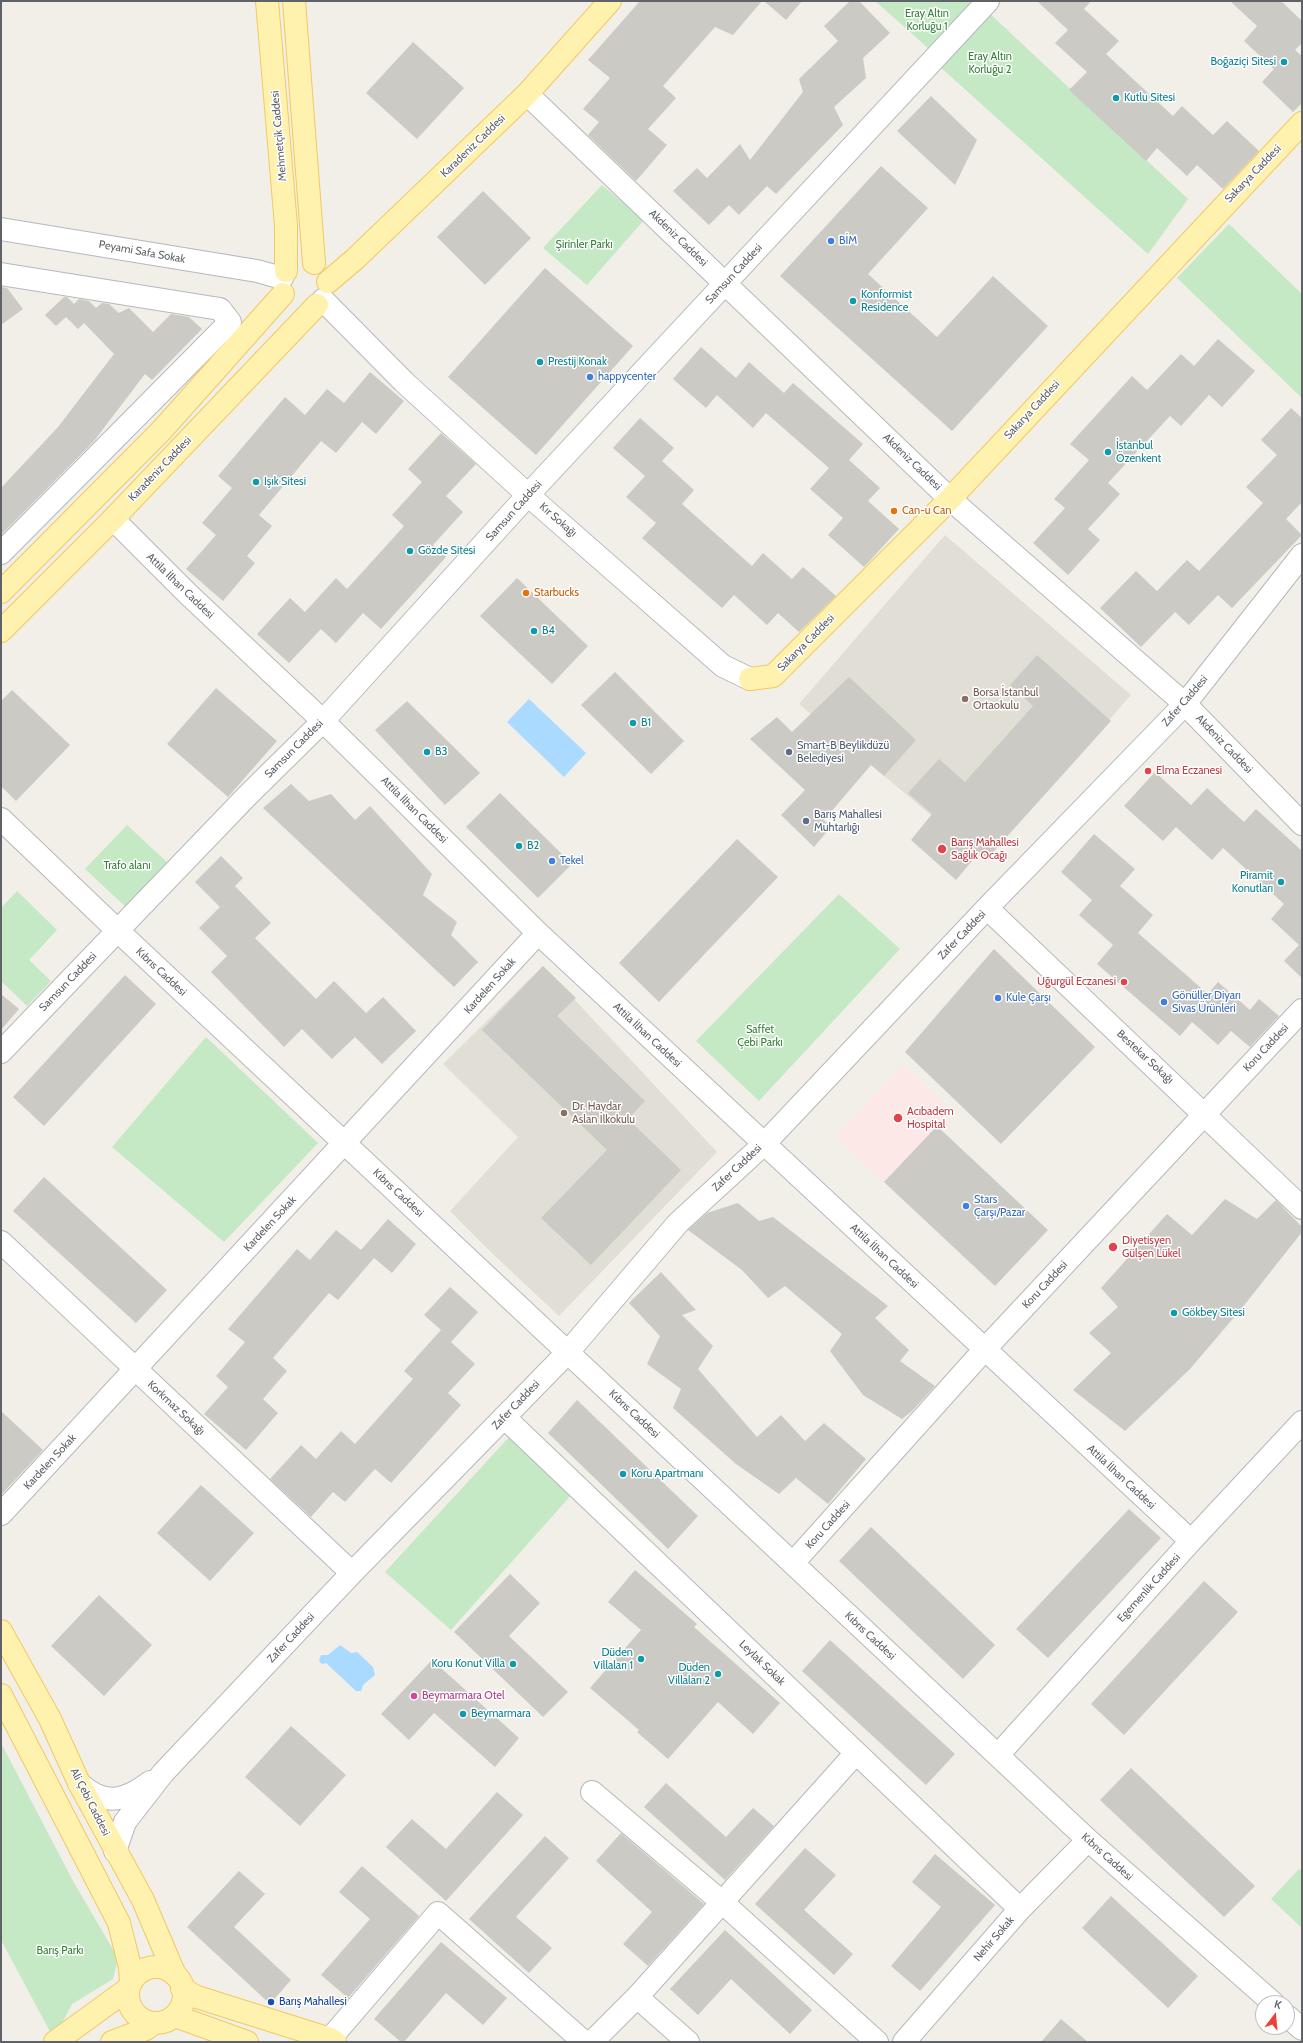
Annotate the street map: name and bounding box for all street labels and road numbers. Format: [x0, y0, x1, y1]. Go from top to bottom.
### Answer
street label: Mehmetçik Caddesi [268, 90, 290, 182]
street label: Karadeniz Caddesi [438, 112, 508, 180]
street label: Sakarya Caddesi [1222, 142, 1284, 206]
street label: Akdeniz Caddesi [646, 207, 710, 269]
street label: Peyami Safa Sokak [98, 238, 186, 266]
street label: Samsun Caddesi [703, 241, 765, 307]
street label: Sakarya Caddesi [1001, 378, 1063, 442]
street label: Akdeniz Caddesi [880, 431, 944, 493]
street label: Karadeniz Caddesi [126, 434, 194, 504]
street label: Samsun Caddesi [483, 478, 545, 544]
street label: Kır Sokağı [537, 500, 579, 540]
street label: Attila İlhan Caddesi [144, 550, 216, 622]
street label: Sakarya Caddesi [775, 612, 837, 674]
street label: Zafer Caddesi [1159, 673, 1211, 729]
street label: Akdeniz Caddesi [1193, 712, 1255, 776]
street label: Samsun Caddesi [262, 717, 326, 781]
street label: Attila İlhan Caddesi [378, 774, 450, 846]
street label: Zafer Caddesi [935, 908, 989, 962]
street label: Kıbrıs Caddesi [133, 945, 189, 999]
street label: Samsun Caddesi [36, 950, 100, 1014]
street label: Kardelen Sokak [461, 955, 519, 1017]
street label: Attila İlhan Caddesi [610, 1000, 684, 1070]
street label: Koru Caddesi [1241, 1021, 1291, 1075]
street label: Bestekar Sokağı [1114, 1027, 1176, 1087]
street label: Zafer Caddesi [709, 1142, 765, 1194]
street label: Kıbrıs Caddesi [370, 1166, 426, 1220]
street label: Kardelen Sokak [241, 1194, 299, 1254]
street label: Attila İlhan Caddesi [847, 1221, 921, 1291]
street label: Koru Caddesi [1020, 1258, 1070, 1312]
street label: Korkmaz Sokağı [145, 1378, 207, 1438]
street label: Zafer Caddesi [489, 1378, 543, 1432]
street label: Kıbrıs Caddesi [606, 1387, 662, 1441]
street label: Kardelen Sokak [21, 1432, 79, 1492]
street label: Attila İlhan Caddesi [1084, 1442, 1158, 1512]
street label: Koru Caddesi [803, 1498, 853, 1552]
street label: Egemenlik Caddesi [1115, 1551, 1183, 1625]
street label: Kıbrıs Caddesi [842, 1609, 898, 1663]
street label: Zafer Caddesi [265, 1610, 317, 1666]
street label: Leylak Sokak [736, 1638, 788, 1688]
street label: Ali Çebi Caddesi [67, 1766, 113, 1838]
street label: Kıbrıs Caddesi [1079, 1830, 1135, 1884]
street label: Nehir Sokak [971, 1914, 1017, 1964]

